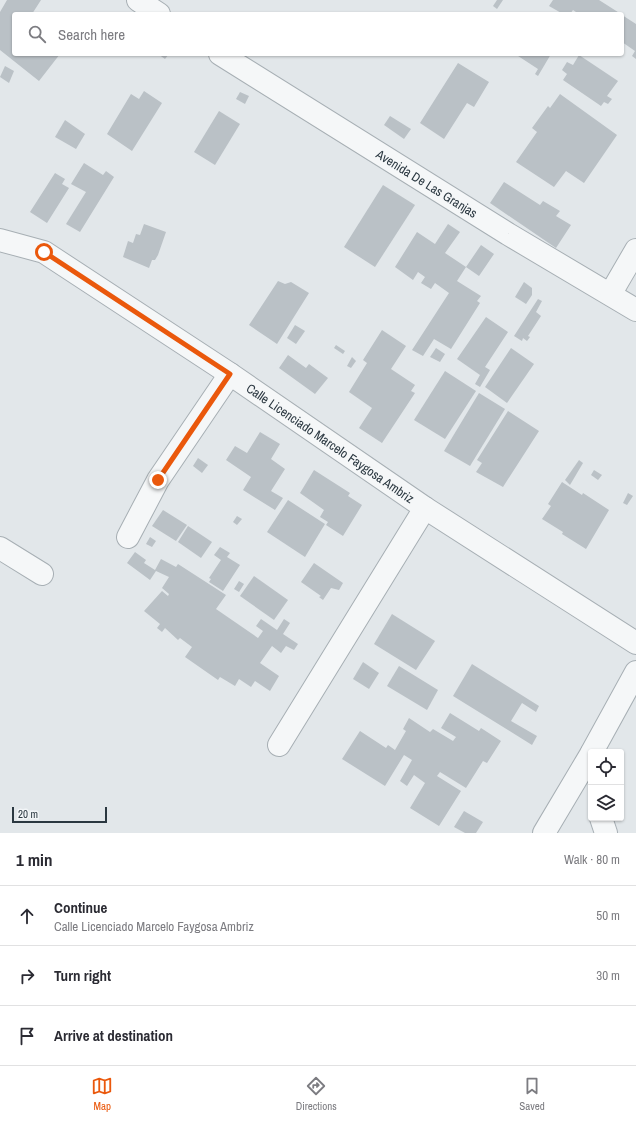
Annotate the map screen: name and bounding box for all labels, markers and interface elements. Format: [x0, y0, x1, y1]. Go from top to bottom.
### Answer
search box [12, 12, 624, 56]
icon: search [26, 23, 48, 45]
text: Search here [58, 24, 125, 45]
street label: Avenida De Las Granjas [372, 145, 480, 222]
route start [35, 243, 53, 261]
street label: Calle Licenciado Marcelo Faygosa Ambriz [243, 380, 418, 507]
route end [149, 471, 167, 489]
map controls [588, 749, 624, 821]
button: locate [588, 749, 624, 785]
button: layers [588, 785, 624, 821]
scale bar [12, 805, 107, 824]
text: 20 m [18, 807, 38, 821]
text: 1 min [16, 848, 52, 871]
text: Walk · 80 m [564, 851, 620, 868]
text: Continue [54, 897, 107, 918]
icon: ahead [16, 905, 38, 927]
text: 50 m [596, 907, 620, 924]
text: Calle Licenciado Marcelo Faygosa Ambriz [54, 918, 254, 935]
icon: right [16, 965, 38, 987]
text: Turn right [54, 965, 111, 986]
text: 30 m [596, 967, 620, 984]
icon: arrive [16, 1025, 38, 1047]
text: Arrive at destination [54, 1025, 173, 1046]
tab: Map [91, 1075, 113, 1113]
tab: Directions [296, 1075, 337, 1113]
tab: Saved [519, 1075, 545, 1113]

